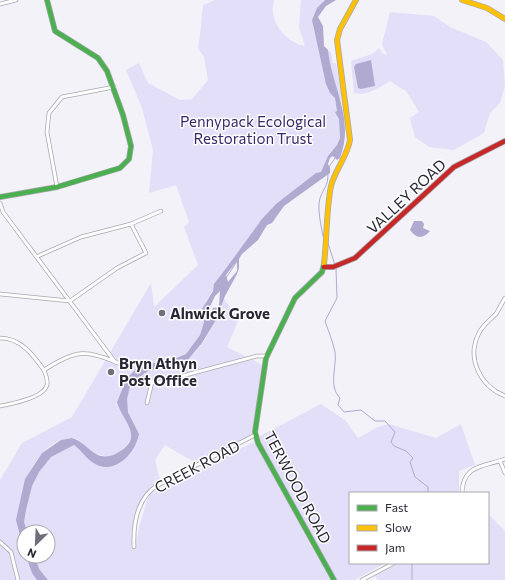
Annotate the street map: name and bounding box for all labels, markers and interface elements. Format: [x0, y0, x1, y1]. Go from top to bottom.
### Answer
park label: Pennypack Ecological Restoration Trust [180, 112, 326, 147]
street label: VALLEY ROAD [363, 155, 449, 237]
place label: Alnwick Grove [170, 304, 270, 322]
marker: Alnwick Grove [157, 308, 167, 318]
place label: Bryn Athyn Post Office [119, 354, 197, 389]
marker: Bryn Athyn Post Office [106, 367, 116, 377]
street label: TERWOOD ROAD [261, 428, 335, 546]
street label: CREEK ROAD [151, 436, 243, 496]
legend [349, 492, 489, 564]
text: Fast [385, 500, 408, 514]
text: Slow [385, 520, 412, 534]
north arrow [16, 524, 56, 564]
text: Jam [385, 540, 405, 555]
text: N [25, 546, 38, 561]

